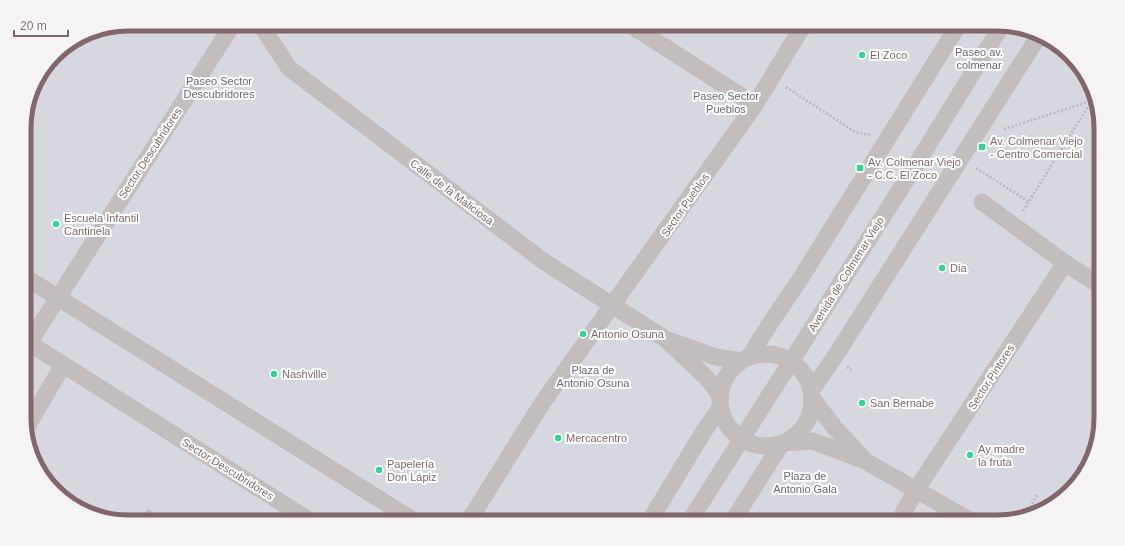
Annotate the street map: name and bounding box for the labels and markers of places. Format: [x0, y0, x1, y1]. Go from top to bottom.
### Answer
place label: El Zoco [870, 49, 907, 61]
marker: El Zoco [857, 50, 867, 60]
place label: Av. Colmenar Viejo - Centro Comercial [990, 135, 1083, 160]
marker: Av. Colmenar Viejo - Centro Comercial [977, 142, 987, 152]
place label: Av. Colmenar Viejo - C.C. El Zoco [868, 156, 961, 181]
marker: Av. Colmenar Viejo - C.C. El Zoco [855, 163, 865, 173]
place label: Escuela Infantil Cantinela [64, 212, 139, 237]
marker: Escuela Infantil Cantinela [51, 219, 61, 229]
place label: Dia [950, 262, 967, 274]
marker: Dia [937, 263, 947, 273]
place label: Antonio Osuna [591, 328, 665, 340]
marker: Antonio Osuna [578, 329, 588, 339]
place label: Nashville [282, 368, 327, 380]
marker: Nashville [269, 369, 279, 379]
place label: San Bernabe [870, 397, 934, 409]
marker: San Bernabe [857, 398, 867, 408]
place label: Mercacentro [566, 432, 627, 444]
marker: Mercacentro [553, 433, 563, 443]
place label: Ay madre la fruta [978, 443, 1025, 468]
marker: Ay madre la fruta [965, 450, 975, 460]
place label: Papelería Don Lápiz [387, 458, 437, 483]
marker: Papelería Don Lápiz [374, 465, 384, 475]

